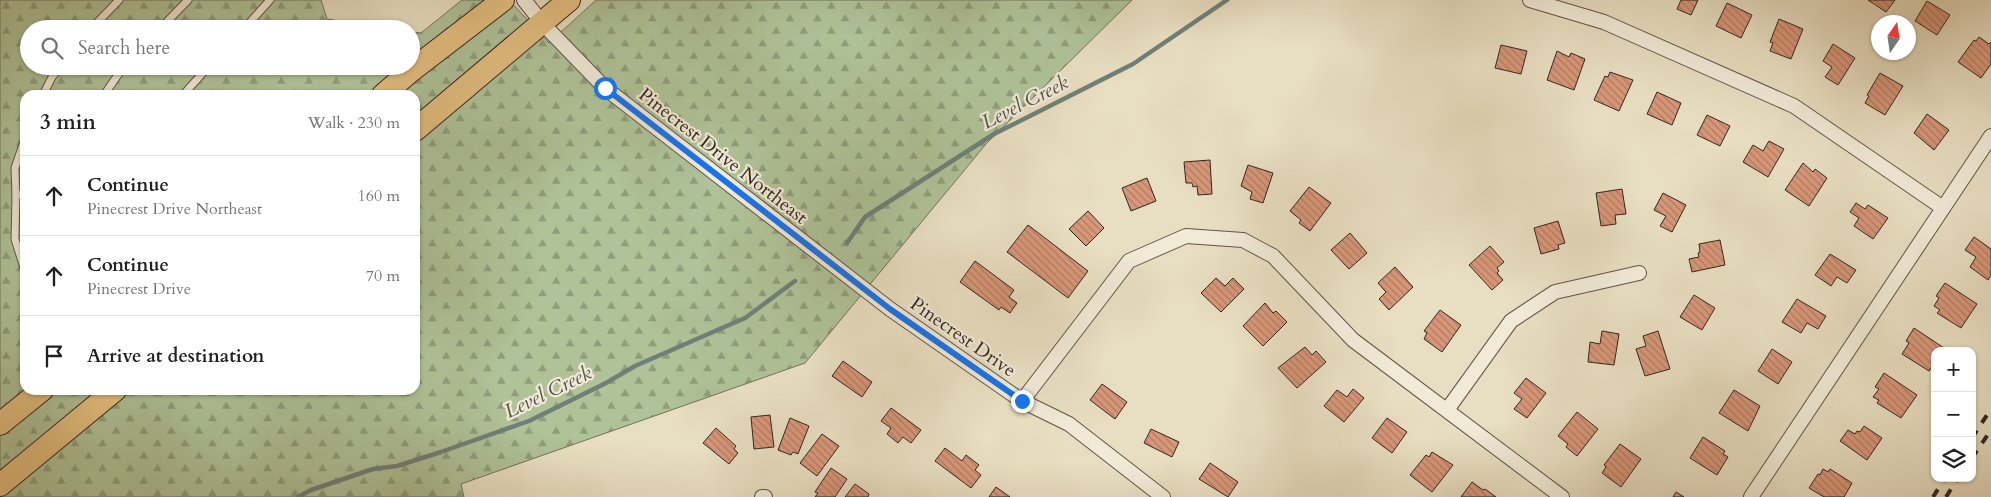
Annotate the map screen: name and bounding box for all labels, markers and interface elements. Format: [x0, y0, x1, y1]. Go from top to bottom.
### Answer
north arrow [1871, 15, 1916, 60]
search box [20, 20, 420, 75]
icon: search [38, 34, 66, 62]
text: Search here [78, 35, 170, 61]
water label: Level Creek [977, 69, 1073, 135]
route start [594, 77, 617, 100]
street label: Pinecrest Drive Northeast [633, 82, 813, 230]
text: 3 min [40, 108, 96, 137]
text: Walk · 230 m [308, 112, 400, 134]
text: Continue [87, 172, 169, 198]
icon: ahead [40, 182, 68, 210]
text: 160 m [358, 185, 400, 207]
text: Pinecrest Drive Northeast [87, 198, 262, 220]
text: Continue [87, 252, 169, 278]
icon: ahead [40, 262, 68, 290]
text: 70 m [366, 265, 400, 287]
text: Pinecrest Drive [87, 278, 191, 300]
street label: Pinecrest Drive [905, 291, 1021, 383]
icon: arrive [40, 342, 68, 370]
text: Arrive at destination [87, 343, 264, 369]
map controls [1931, 347, 1976, 482]
button: + [1931, 347, 1976, 392]
water label: Level Creek [500, 359, 596, 425]
route end [1011, 390, 1034, 413]
button: − [1931, 392, 1976, 437]
button: layers [1931, 437, 1976, 482]

